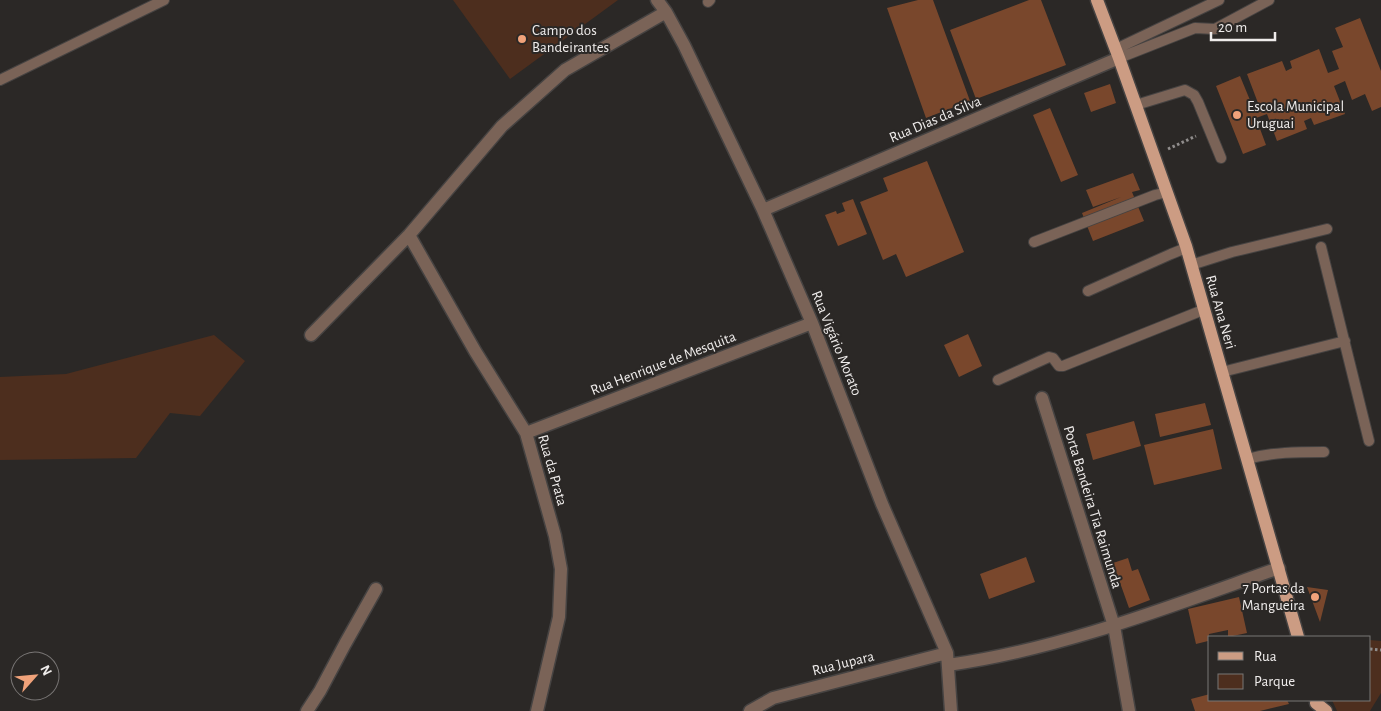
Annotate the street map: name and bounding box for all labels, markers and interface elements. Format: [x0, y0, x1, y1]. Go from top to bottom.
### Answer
scale bar [1211, 10, 1275, 42]
text: 20 m [1218, 20, 1247, 35]
place label: Campo dos Bandeirantes [532, 23, 609, 55]
marker: Campo dos Bandeirantes [516, 33, 528, 45]
street label: Rua Dias da Silva [887, 93, 983, 146]
place label: Escola Municipal Uruguai [1247, 99, 1344, 131]
marker: Escola Municipal Uruguai [1231, 109, 1243, 121]
street label: Rua Ana Neri [1203, 273, 1238, 351]
street label: Rua Vigário Morato [809, 289, 864, 398]
street label: Rua Henrique de Mesquita [588, 329, 738, 398]
street label: Porta Bandeira Tia Raimunda [1061, 424, 1124, 590]
street label: Rua da Prata [535, 433, 570, 507]
place label: 7 Portas da Mangueira [1242, 581, 1305, 613]
marker: 7 Portas da Mangueira [1309, 591, 1321, 603]
legend [1208, 636, 1371, 701]
street label: Rua Jupara [811, 649, 876, 678]
text: Rua [1254, 649, 1277, 664]
north arrow [10, 651, 60, 701]
text: N [37, 663, 54, 678]
text: Parque [1254, 674, 1295, 689]

